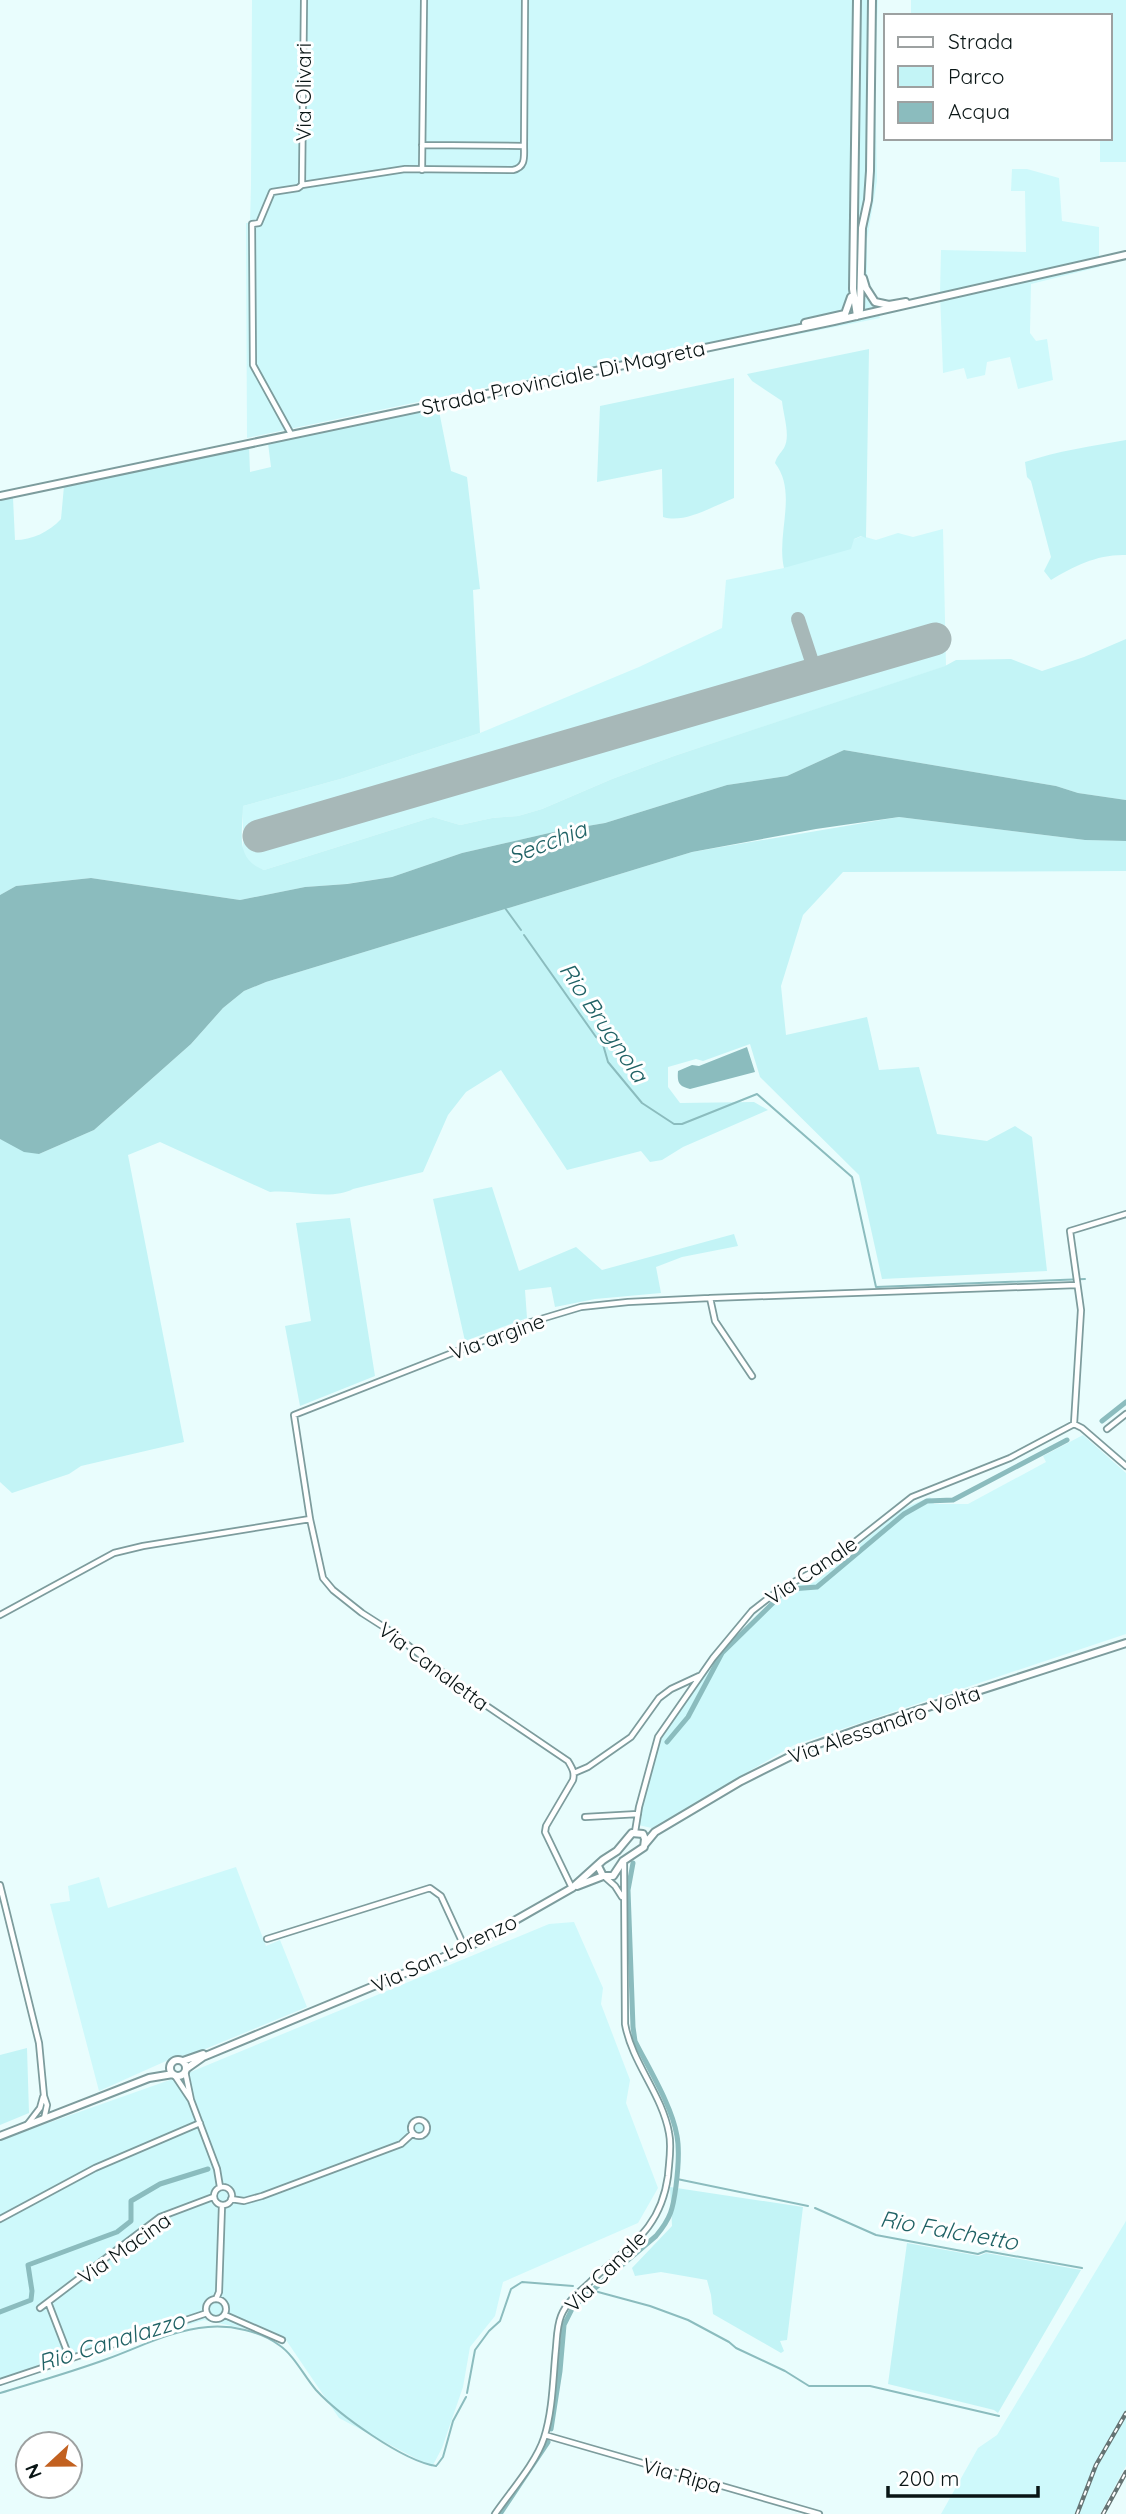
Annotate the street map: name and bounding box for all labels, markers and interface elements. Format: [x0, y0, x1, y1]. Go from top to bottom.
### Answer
legend [884, 14, 1112, 140]
text: Strada [948, 28, 1013, 54]
street label: Via Olivari [290, 43, 316, 141]
text: Parco [948, 63, 1004, 89]
text: Acqua [948, 98, 1010, 124]
street label: Strada Provinciale Di Magreta [419, 334, 707, 420]
water label: Secchia [504, 813, 591, 870]
water label: Rio Brugnola [553, 957, 655, 1088]
street label: Via argine [446, 1307, 548, 1365]
street label: Via Canale [760, 1530, 862, 1610]
street label: Via Canaletta [374, 1616, 494, 1716]
street label: Via Alessandro Volta [785, 1679, 983, 1769]
street label: Via San Lorenzo [367, 1908, 521, 1998]
water label: Rio Falchetto [878, 2204, 1021, 2257]
street label: Via Macina [73, 2207, 175, 2289]
street label: Via Canale [559, 2225, 651, 2317]
water label: Rio Canalazzo [34, 2305, 189, 2377]
north arrow [14, 2430, 84, 2500]
street label: Via Ripa [640, 2451, 724, 2499]
scale bar [888, 2454, 1038, 2498]
text: N [19, 2460, 47, 2482]
text: 200 m [898, 2465, 960, 2491]

